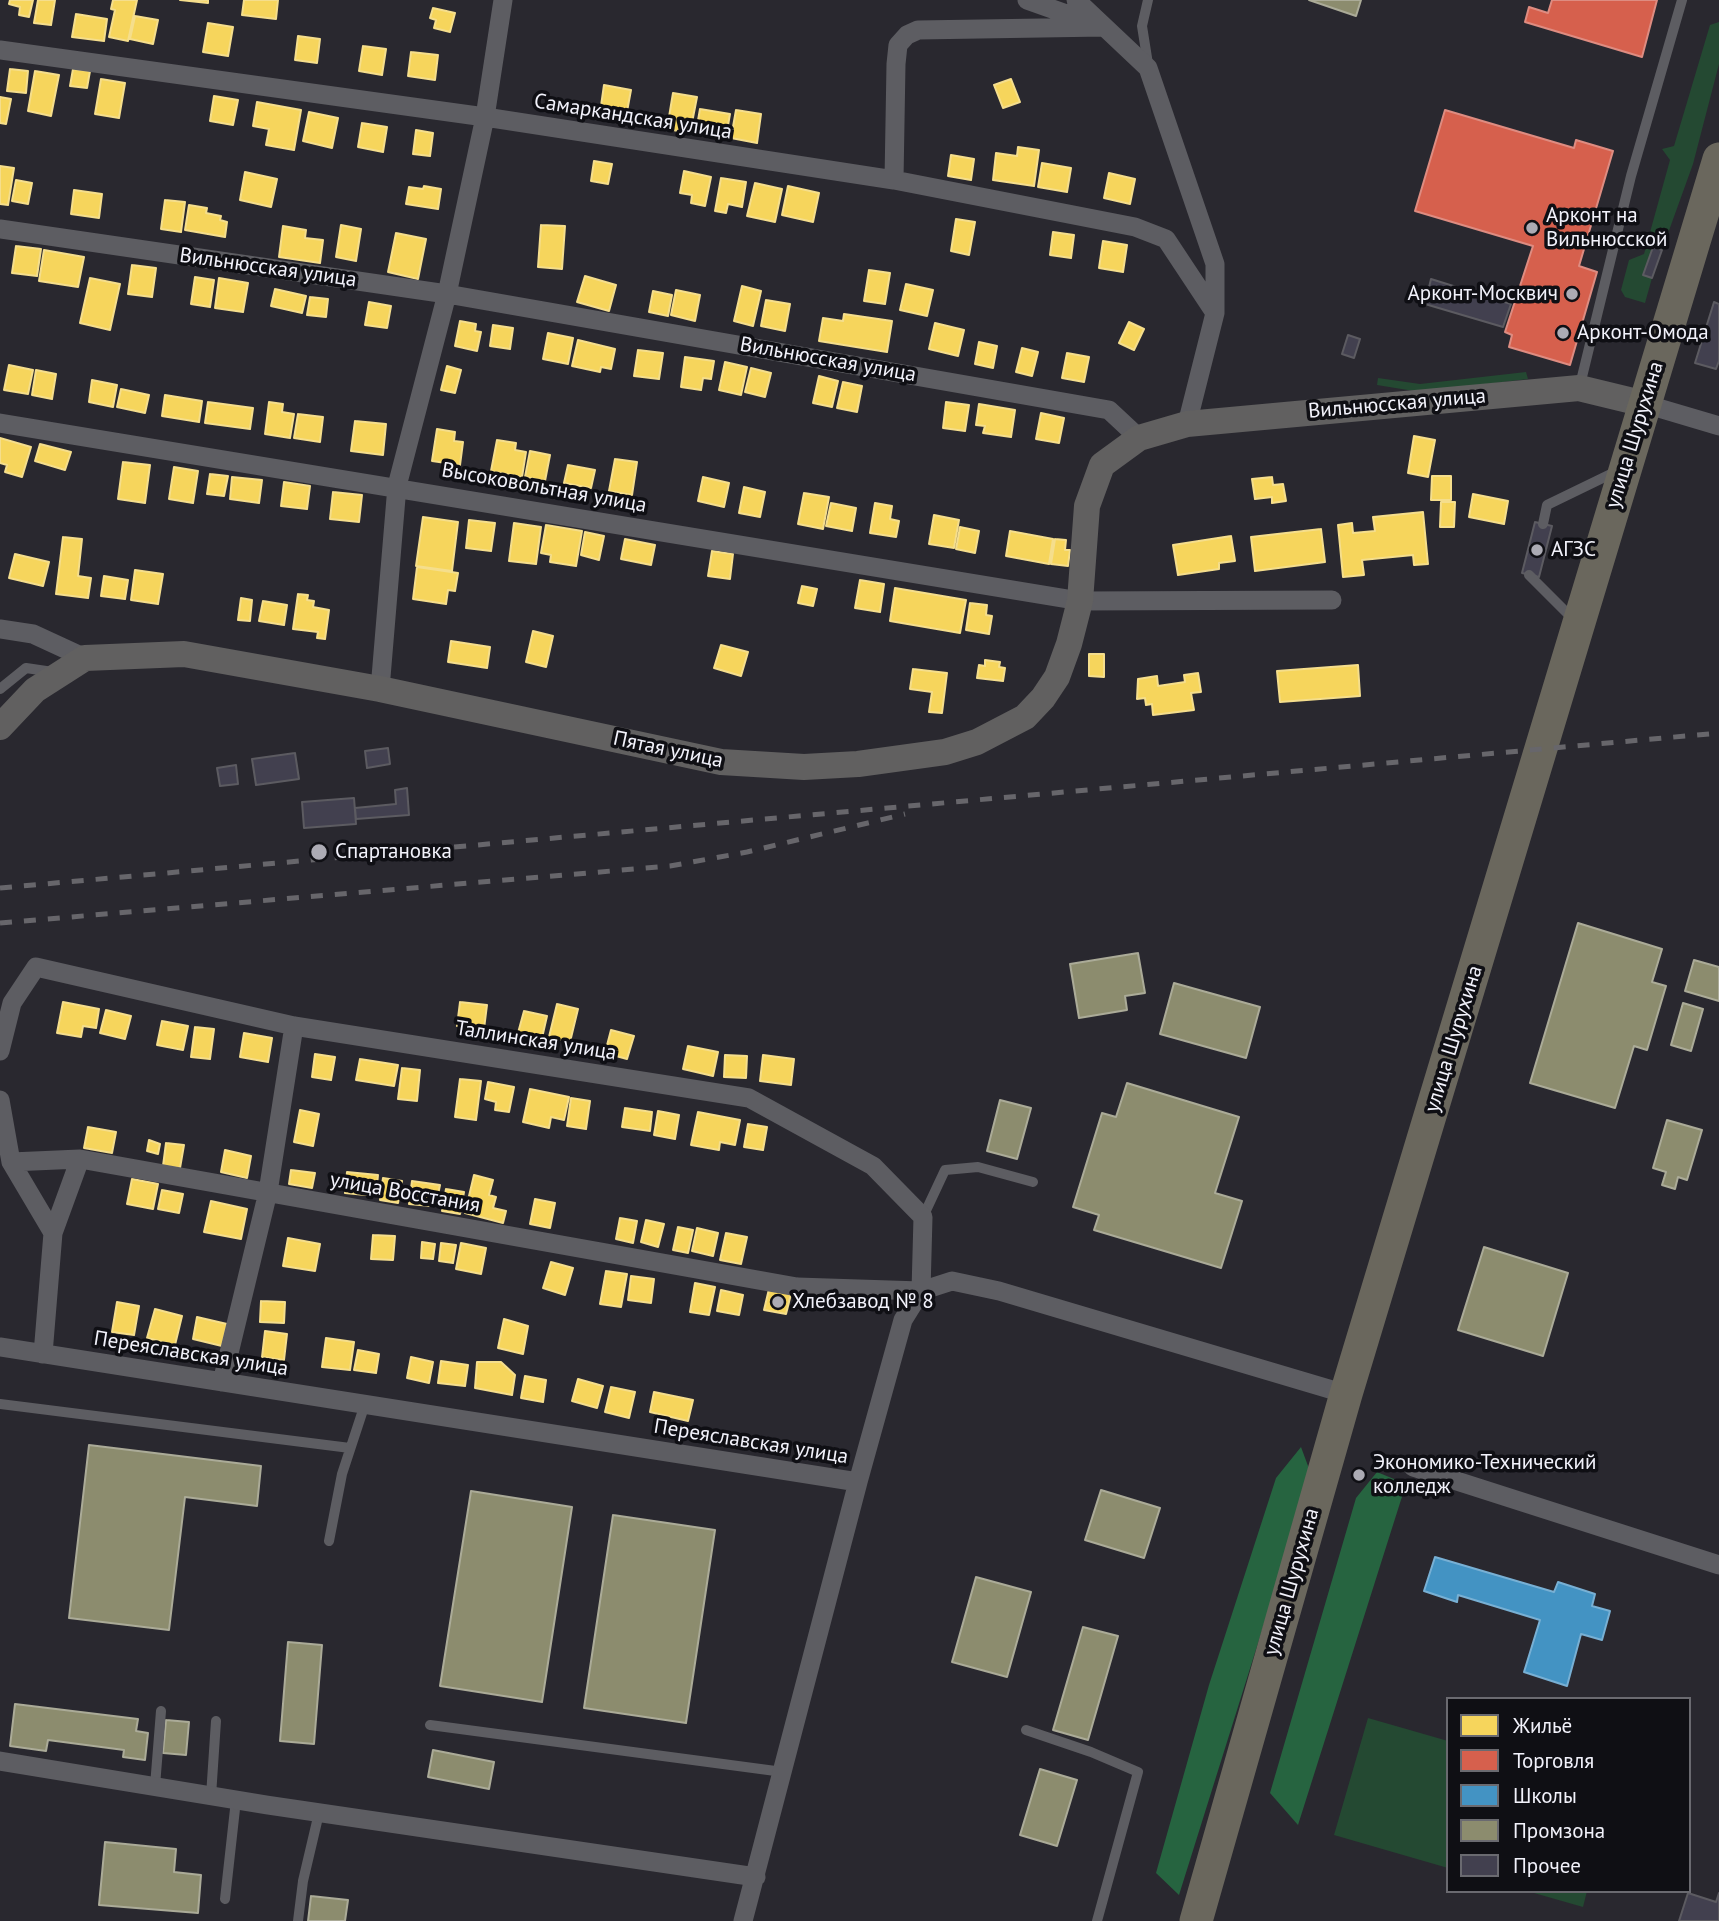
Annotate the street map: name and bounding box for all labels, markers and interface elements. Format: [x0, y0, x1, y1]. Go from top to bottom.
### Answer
street label: Самаркандская улица [532, 89, 734, 145]
place label: Арконт на Вильнюсской [1546, 203, 1667, 253]
marker: Арконт на Вильнюсской [1524, 220, 1540, 236]
street label: Вильнюсская улица [178, 243, 358, 293]
place label: Арконт-Москвич [1408, 281, 1558, 307]
marker: Арконт-Москвич [1564, 286, 1580, 302]
place label: Арконт-Омода [1577, 320, 1709, 346]
marker: Арконт-Омода [1555, 325, 1571, 341]
street label: Вильнюсская улица [738, 332, 918, 388]
street label: улица Шурухина [1601, 359, 1669, 511]
street label: Вильнюсская улица [1307, 384, 1487, 424]
street label: Высоковольтная улица [440, 458, 648, 518]
place label: АГЗС [1551, 537, 1596, 563]
marker: АГЗС [1529, 542, 1545, 558]
street label: Пятая улица [611, 726, 725, 774]
place label: Спартановка [335, 839, 452, 865]
marker: Спартановка [309, 842, 329, 862]
street label: улица Шурухина [1420, 963, 1488, 1115]
street label: Таллинская улица [454, 1016, 618, 1066]
street label: улица Восстания [328, 1167, 482, 1219]
place label: Хлебзавод № 8 [792, 1289, 934, 1315]
marker: Хлебзавод № 8 [770, 1294, 786, 1310]
street label: Переяславская улица [92, 1326, 290, 1382]
street label: Переяславская улица [652, 1414, 850, 1470]
place label: Экономико-Технический колледж [1373, 1450, 1596, 1500]
marker: Экономико-Технический колледж [1351, 1467, 1367, 1483]
street label: улица Шурухина [1259, 1505, 1325, 1659]
legend [1446, 1697, 1691, 1893]
text: Жильё [1513, 1712, 1572, 1739]
text: Торговля [1513, 1747, 1594, 1774]
text: Школы [1513, 1782, 1577, 1809]
text: Промзона [1513, 1817, 1605, 1844]
text: Прочее [1513, 1852, 1581, 1879]

